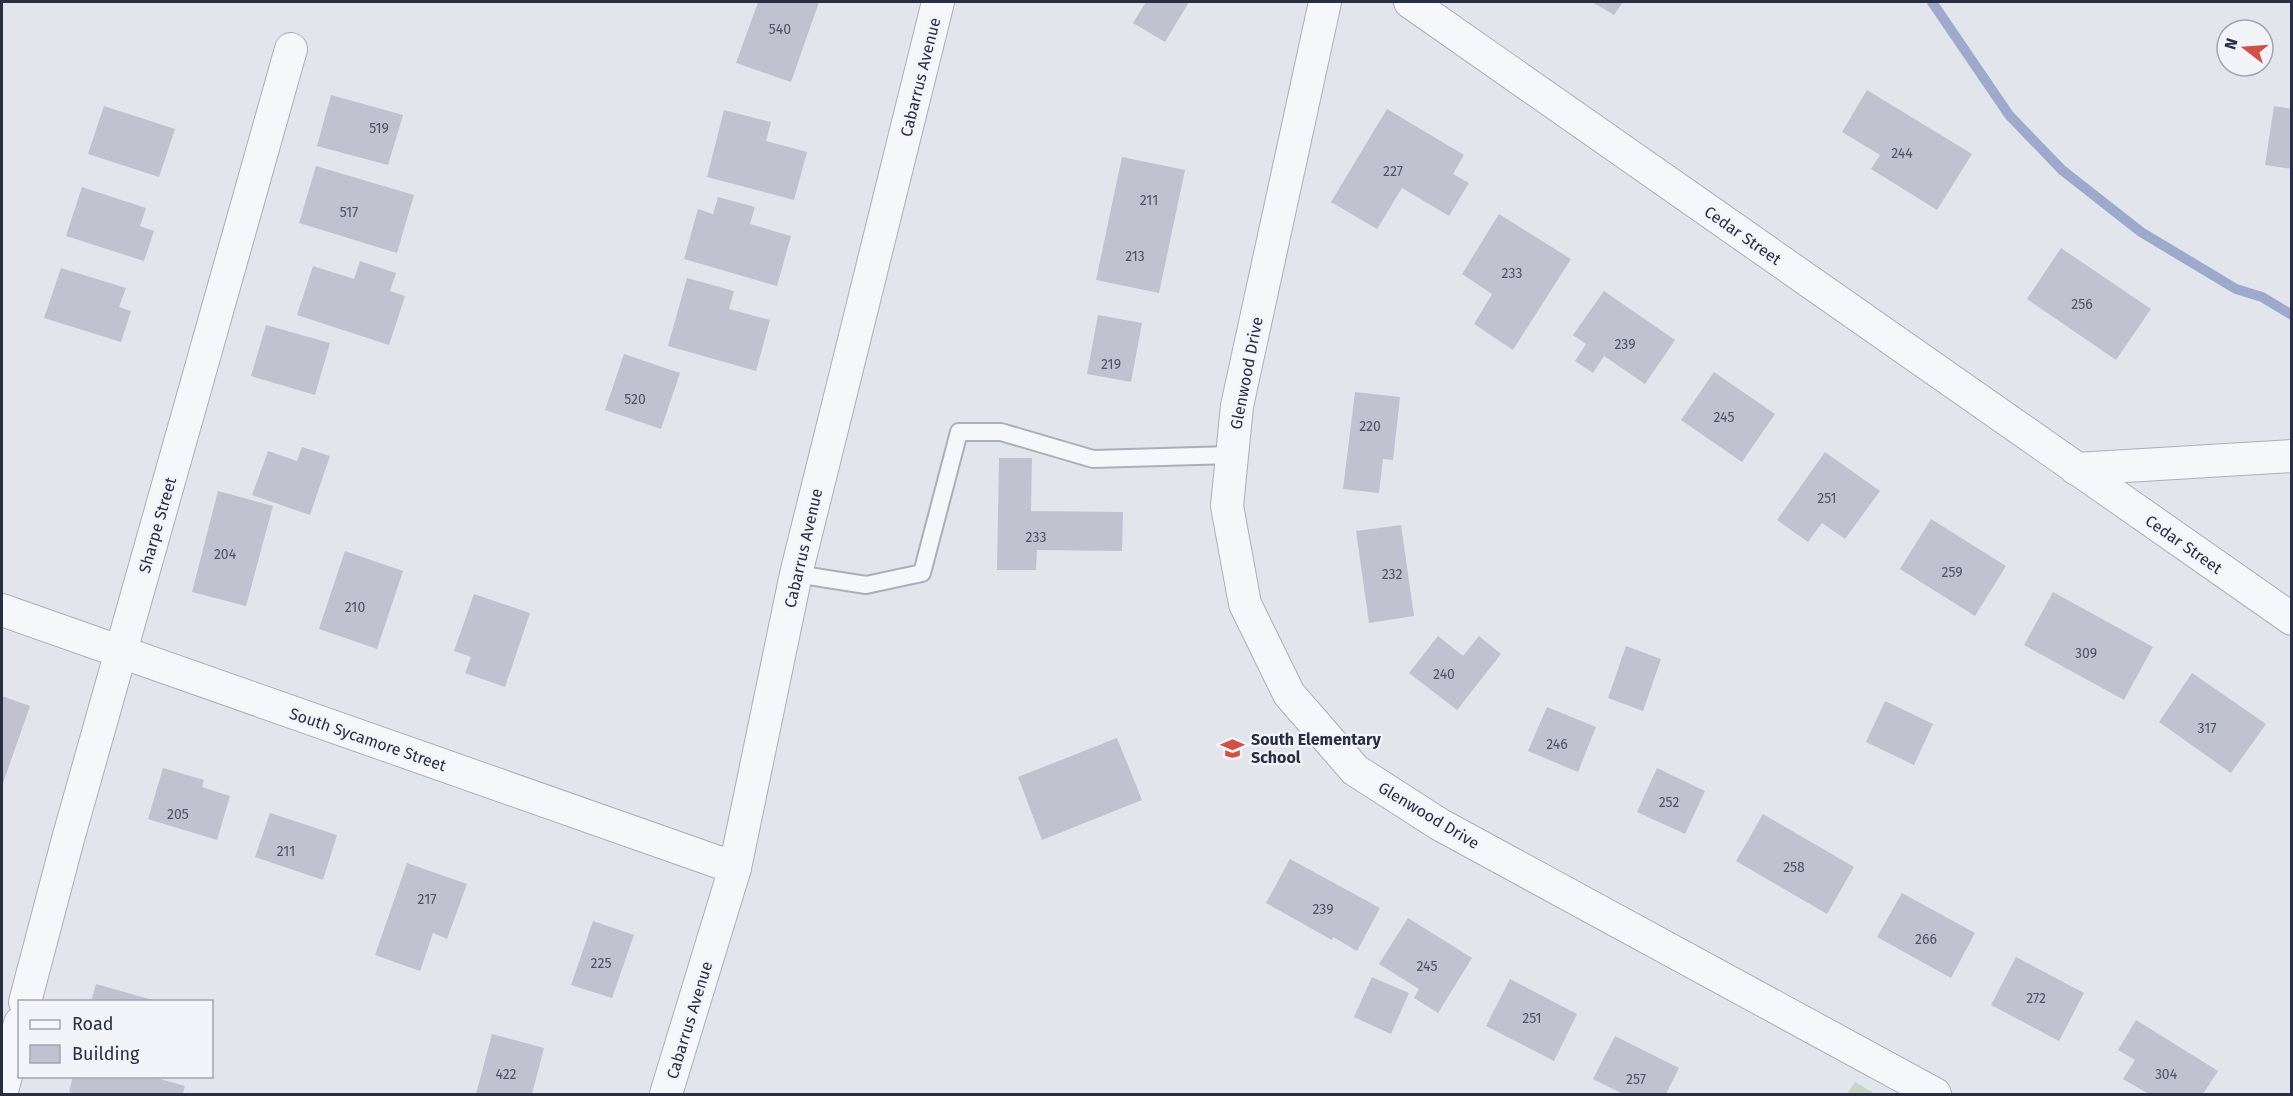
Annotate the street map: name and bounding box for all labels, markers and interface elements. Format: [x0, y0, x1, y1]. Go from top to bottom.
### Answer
street label: Cabarrus Avenue [897, 16, 944, 139]
north arrow [2215, 18, 2275, 78]
house number: 540 [769, 21, 791, 38]
text: N [2220, 36, 2242, 52]
house number: 519 [369, 120, 389, 137]
house number: 244 [1891, 145, 1913, 162]
house number: 227 [1383, 163, 1403, 180]
house number: 211 [1140, 192, 1158, 209]
street label: Cedar Street [1701, 202, 1785, 269]
house number: 517 [340, 204, 358, 221]
house number: 213 [1125, 248, 1145, 265]
house number: 233 [1502, 265, 1522, 282]
house number: 256 [2071, 296, 2093, 313]
street label: Glenwood Drive [1226, 315, 1267, 431]
house number: 239 [1614, 336, 1636, 353]
house number: 219 [1101, 356, 1121, 373]
house number: 520 [624, 391, 646, 408]
house number: 245 [1714, 409, 1734, 426]
house number: 220 [1359, 418, 1381, 435]
street label: Sharpe Street [135, 475, 180, 575]
street label: Cabarrus Avenue [781, 487, 826, 610]
house number: 251 [1817, 490, 1837, 507]
street label: Cedar Street [2142, 511, 2226, 578]
house number: 233 [1026, 529, 1046, 546]
house number: 204 [214, 546, 237, 563]
house number: 259 [1941, 564, 1963, 581]
house number: 232 [1382, 566, 1402, 583]
house number: 210 [345, 599, 365, 616]
house number: 309 [2075, 645, 2097, 662]
house number: 240 [1433, 666, 1455, 683]
street label: South Sycamore Street [287, 704, 449, 775]
house number: 317 [2198, 720, 2216, 737]
place label: South Elementary School [1251, 730, 1381, 767]
school or university icon: South Elementary School [1220, 735, 1246, 761]
house number: 246 [1546, 736, 1568, 753]
street label: Glenwood Drive [1375, 778, 1483, 853]
house number: 252 [1659, 794, 1679, 811]
house number: 205 [167, 806, 189, 823]
house number: 211 [277, 843, 295, 860]
house number: 258 [1783, 859, 1805, 876]
house number: 217 [418, 891, 436, 908]
house number: 239 [1312, 901, 1334, 918]
house number: 266 [1915, 931, 1937, 948]
house number: 225 [591, 955, 611, 972]
house number: 245 [1417, 958, 1437, 975]
street label: Cabarrus Avenue [663, 959, 716, 1081]
house number: 272 [2026, 990, 2046, 1007]
legend [18, 1000, 213, 1078]
house number: 251 [1522, 1010, 1542, 1027]
text: Road [72, 1013, 114, 1035]
text: Building [72, 1043, 140, 1065]
house number: 422 [495, 1066, 517, 1083]
house number: 304 [2155, 1066, 2178, 1083]
house number: 257 [1626, 1071, 1646, 1088]

